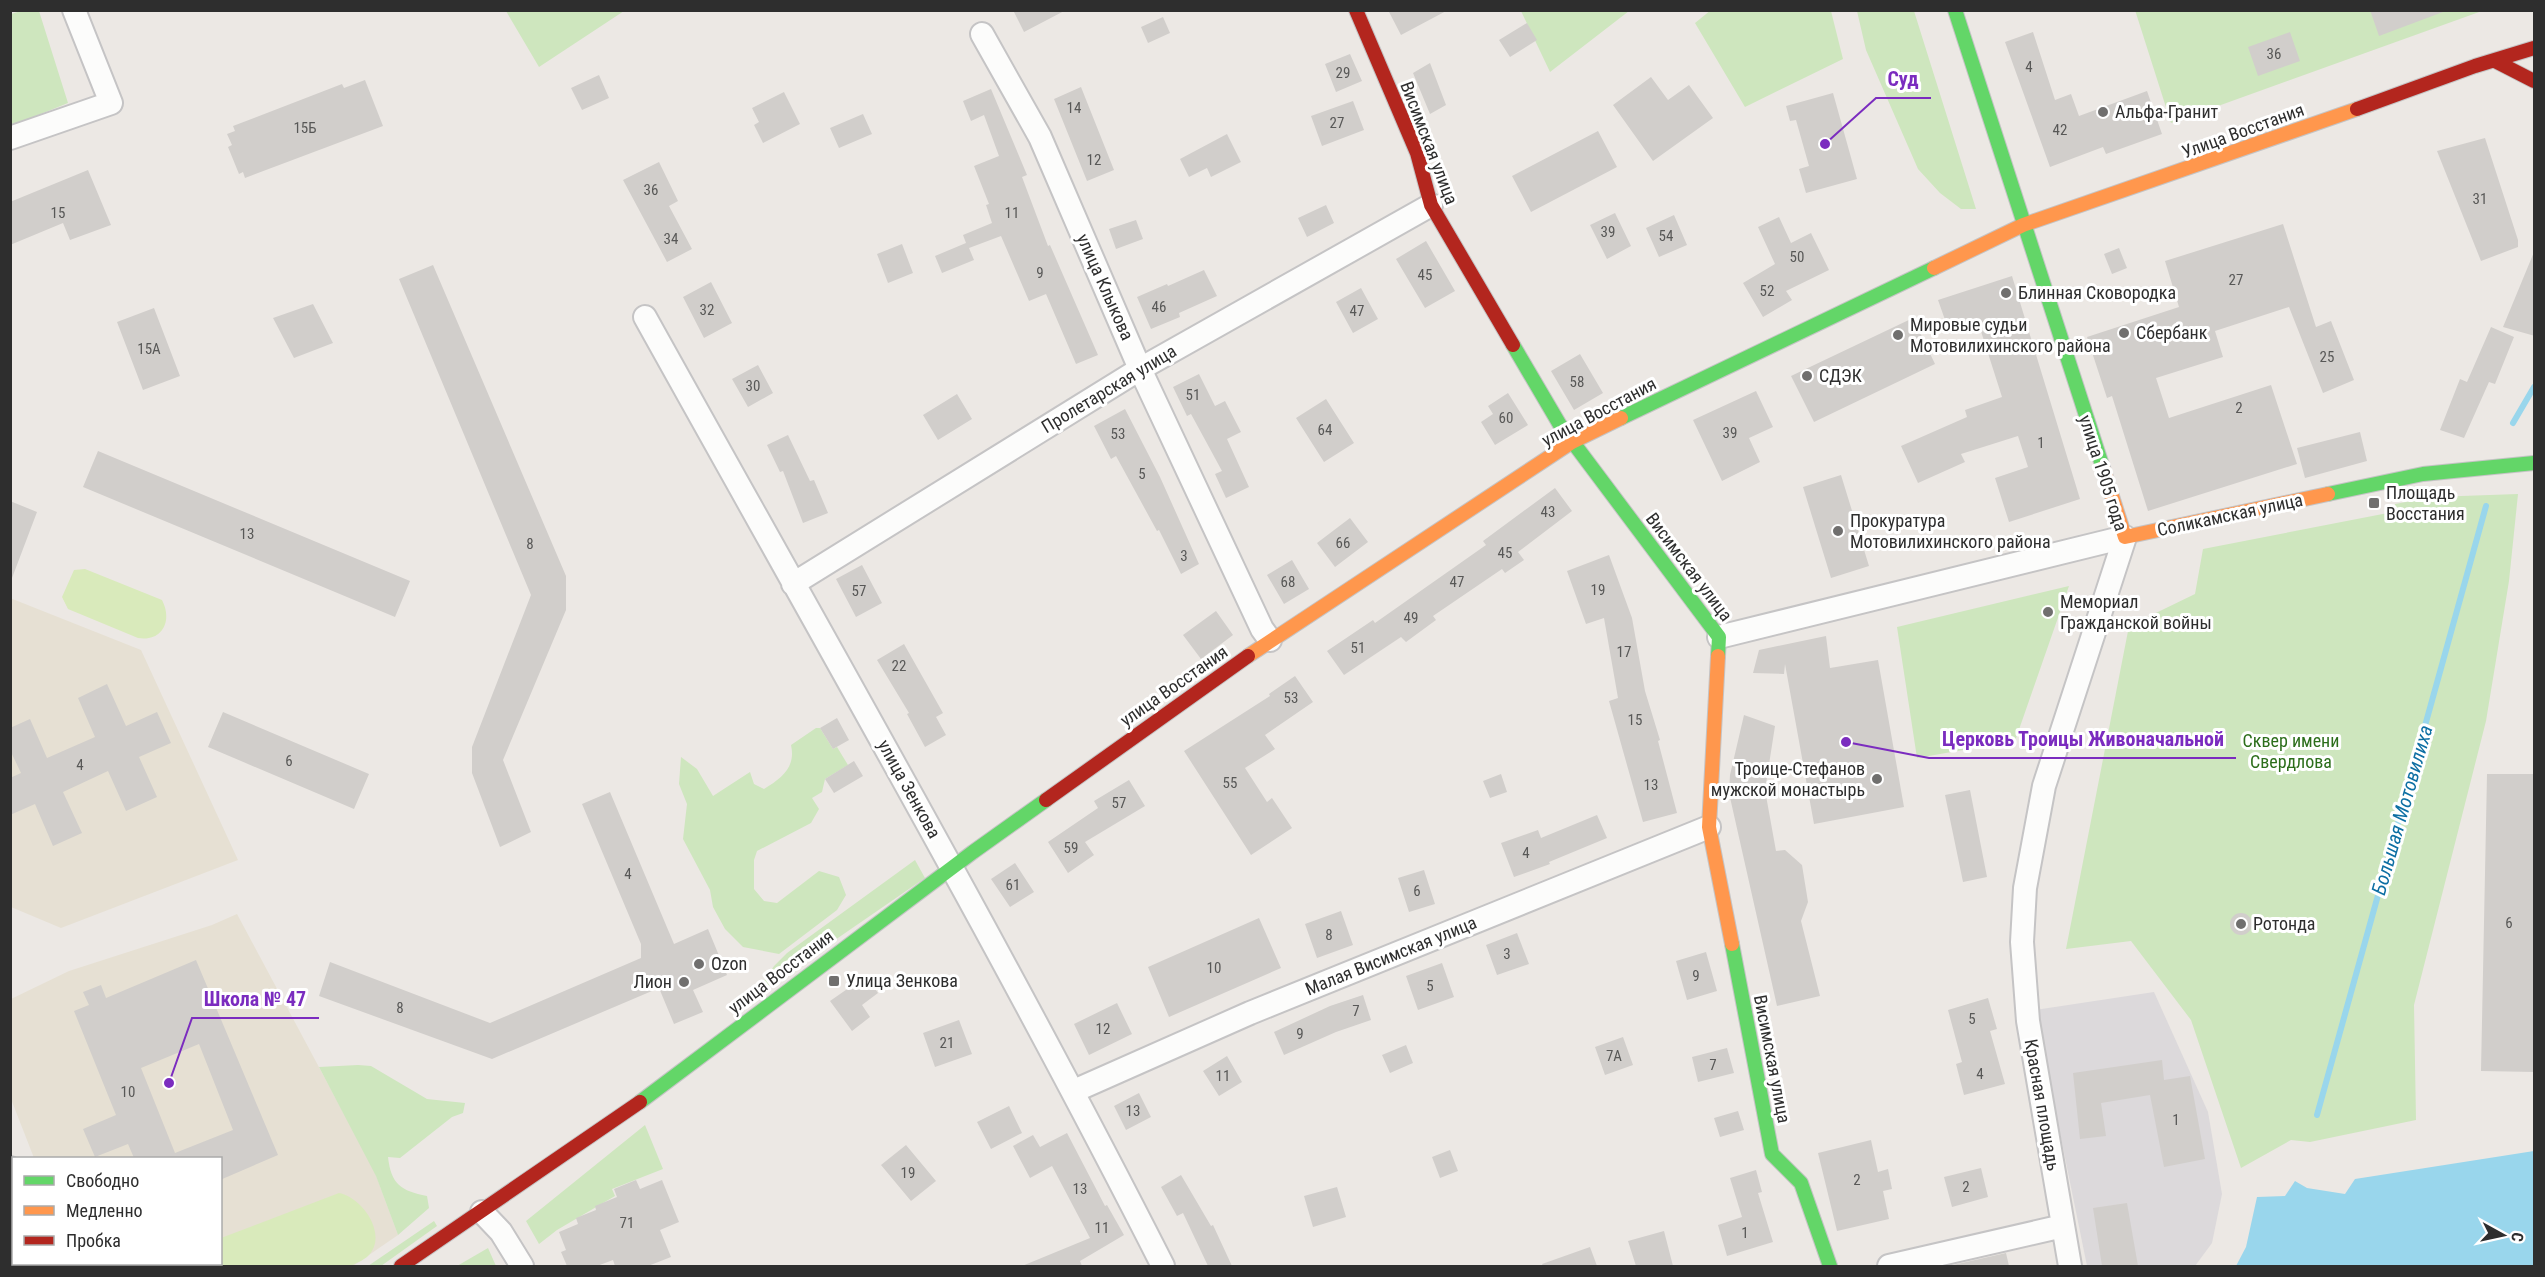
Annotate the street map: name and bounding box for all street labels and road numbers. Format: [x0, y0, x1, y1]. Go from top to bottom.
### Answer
street label: Висимская улица [1396, 78, 1463, 207]
street label: Улица Восстания [2179, 99, 2307, 162]
street label: улица Клыкова [1073, 230, 1138, 343]
street label: Пролетарская улица [1038, 340, 1180, 437]
street label: улица Восстания [1538, 373, 1659, 450]
street label: улица 1905 года [2075, 412, 2132, 533]
street label: Соликамская улица [2155, 489, 2305, 540]
street label: Висимская улица [1642, 508, 1737, 625]
street label: улица Восстания [1116, 641, 1231, 730]
street label: улица Зенкова [874, 736, 945, 842]
street label: Малая Висимская улица [1302, 912, 1480, 1000]
street label: улица Восстания [724, 925, 837, 1018]
street label: Висимская улица [1750, 993, 1795, 1125]
street label: Красная площадь [2021, 1037, 2064, 1173]

